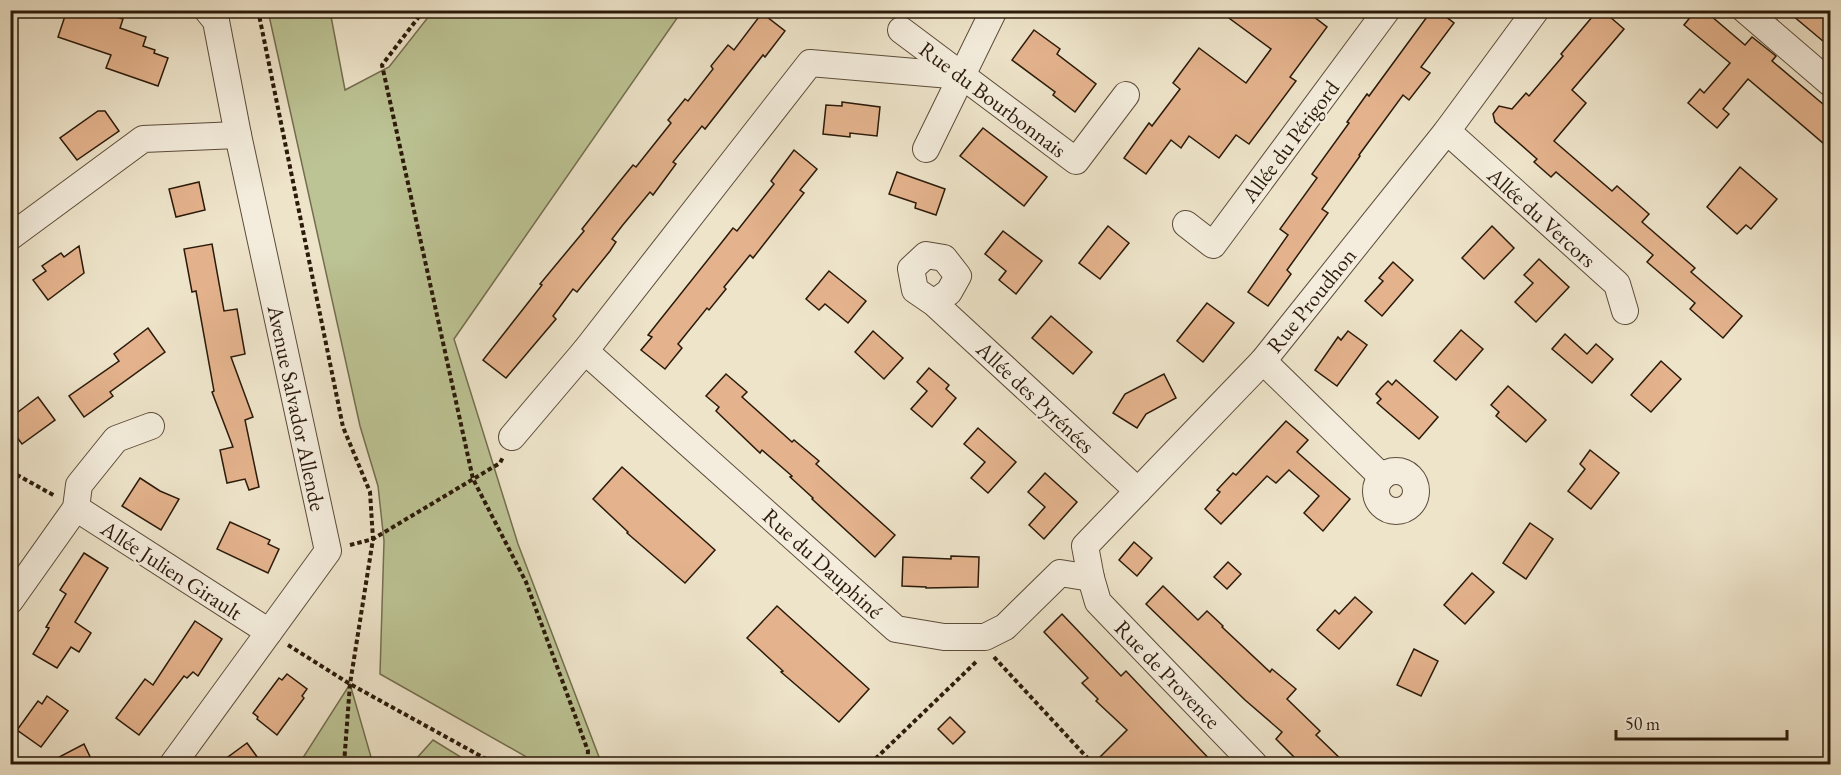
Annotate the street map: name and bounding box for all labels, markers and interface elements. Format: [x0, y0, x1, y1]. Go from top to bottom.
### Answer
street label: Rue du Bourbonnais [913, 35, 1072, 164]
street label: Allée du Périgord [1234, 74, 1346, 209]
street label: Allée du Vercors [1480, 160, 1602, 274]
street label: Rue Proudhon [1260, 241, 1363, 359]
street label: Avenue Salvador Allende [260, 302, 333, 514]
street label: Allée des Pyrénées [970, 334, 1101, 460]
street label: Rue du Dauphiné [756, 502, 889, 625]
street label: Allée Julien Girault [95, 513, 248, 627]
street label: Rue de Provence [1108, 614, 1227, 735]
scale bar [1616, 703, 1787, 741]
text: 50 m [1625, 712, 1660, 735]

